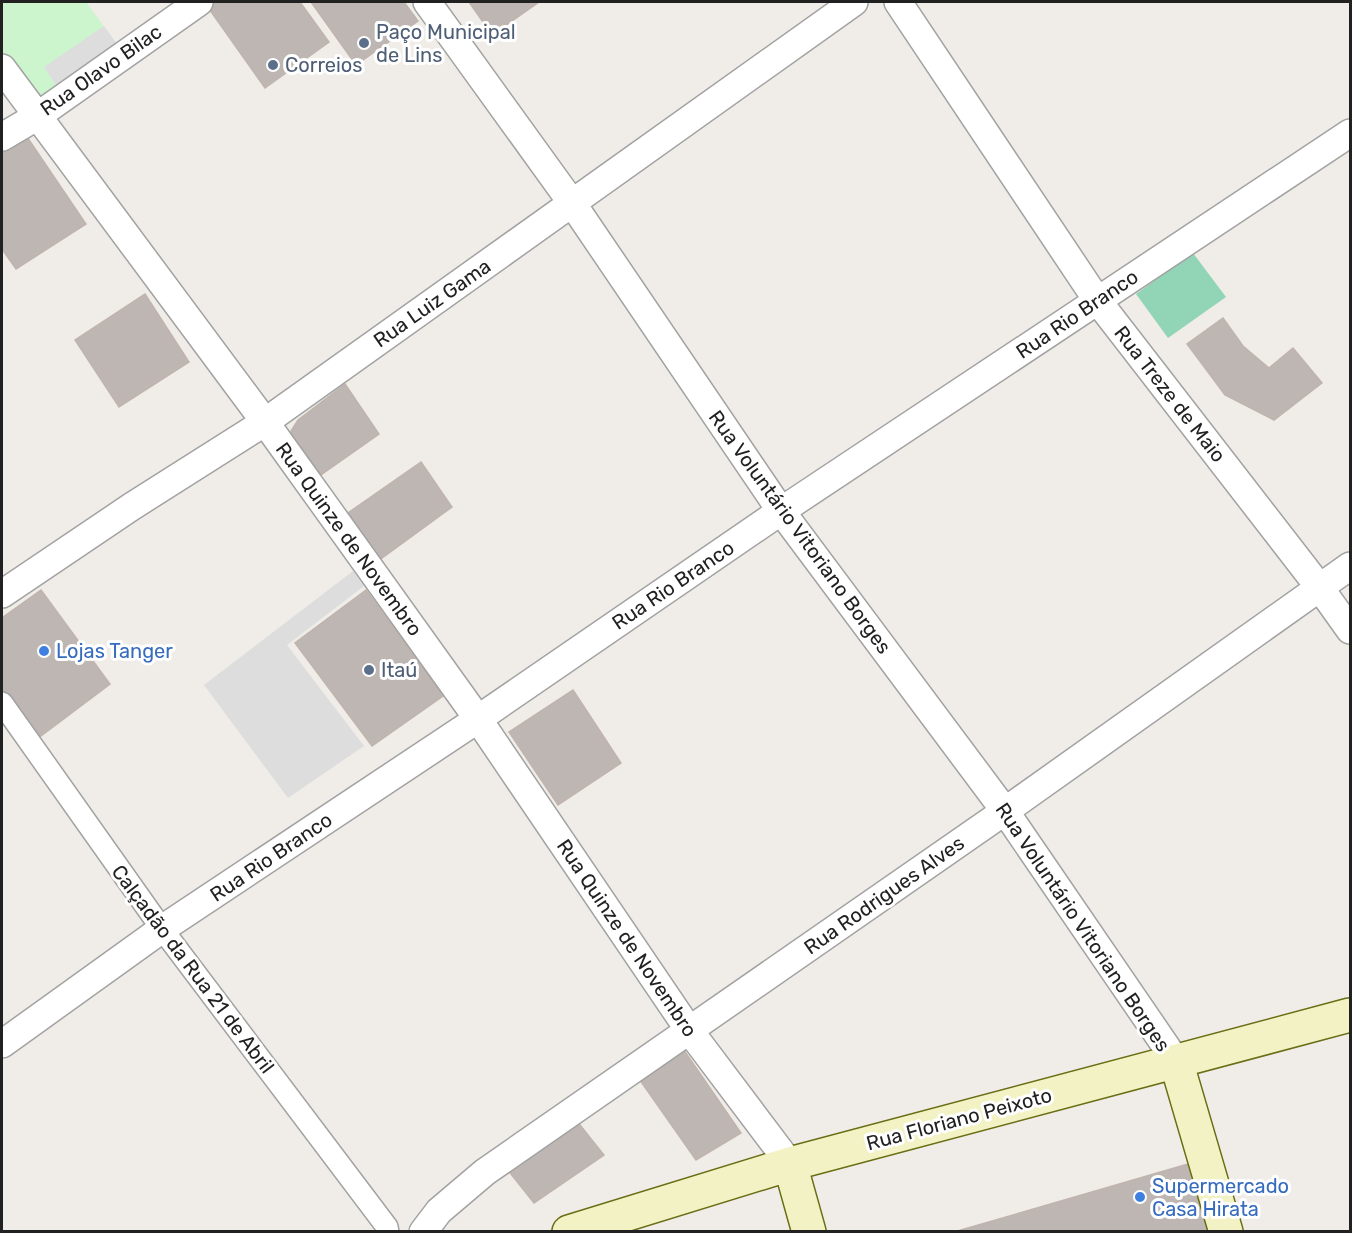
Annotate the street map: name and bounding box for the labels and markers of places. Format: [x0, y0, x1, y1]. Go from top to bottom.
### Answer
place label: Paço Municipal de Lins [376, 20, 516, 67]
marker: Paço Municipal de Lins [357, 36, 371, 50]
place label: Correios [285, 53, 363, 77]
marker: Correios [266, 58, 280, 72]
place label: Lojas Tanger [56, 639, 173, 663]
marker: Lojas Tanger [37, 644, 51, 658]
place label: Itaú [381, 658, 417, 682]
marker: Itaú [362, 663, 376, 677]
place label: Supermercado Casa Hirata [1152, 1174, 1289, 1221]
marker: Supermercado Casa Hirata [1133, 1190, 1147, 1204]

